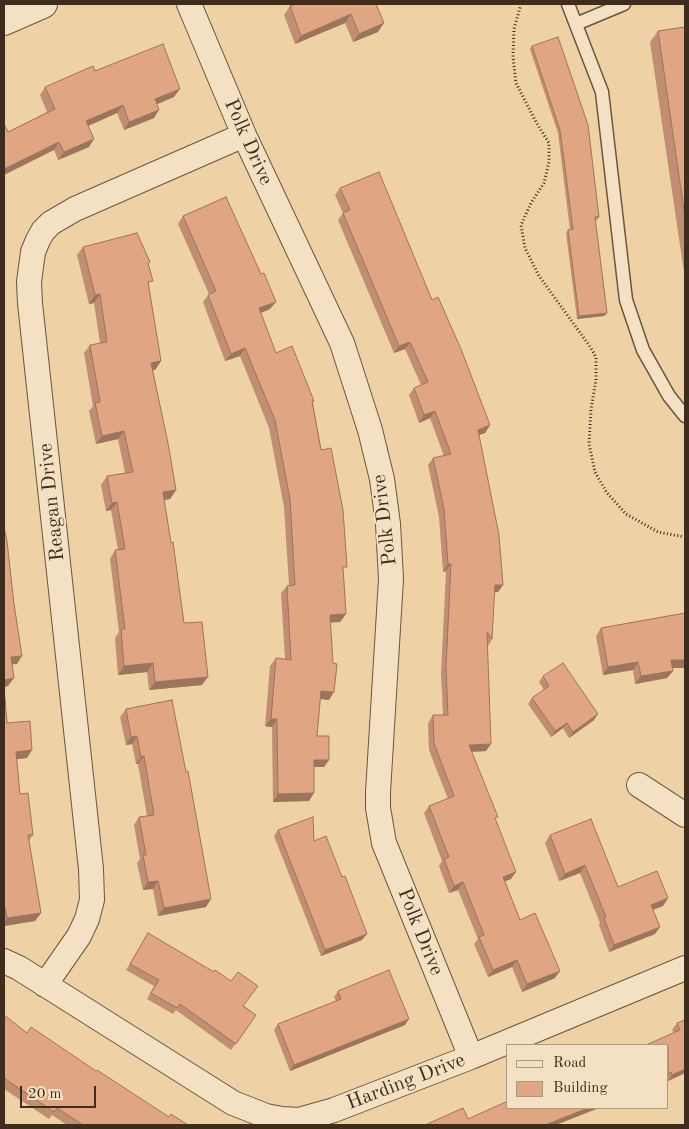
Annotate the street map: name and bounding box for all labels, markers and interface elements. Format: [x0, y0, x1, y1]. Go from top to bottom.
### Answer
street label: Polk Drive [218, 95, 278, 189]
street label: Reagan Drive [34, 442, 70, 562]
street label: Polk Drive [367, 473, 403, 567]
street label: Polk Drive [392, 885, 448, 979]
legend [507, 1044, 669, 1109]
street label: Harding Drive [343, 1048, 469, 1116]
text: Road [553, 1056, 586, 1071]
scale bar [22, 1076, 99, 1108]
text: Building [553, 1081, 608, 1096]
text: 20 m [28, 1087, 62, 1102]

